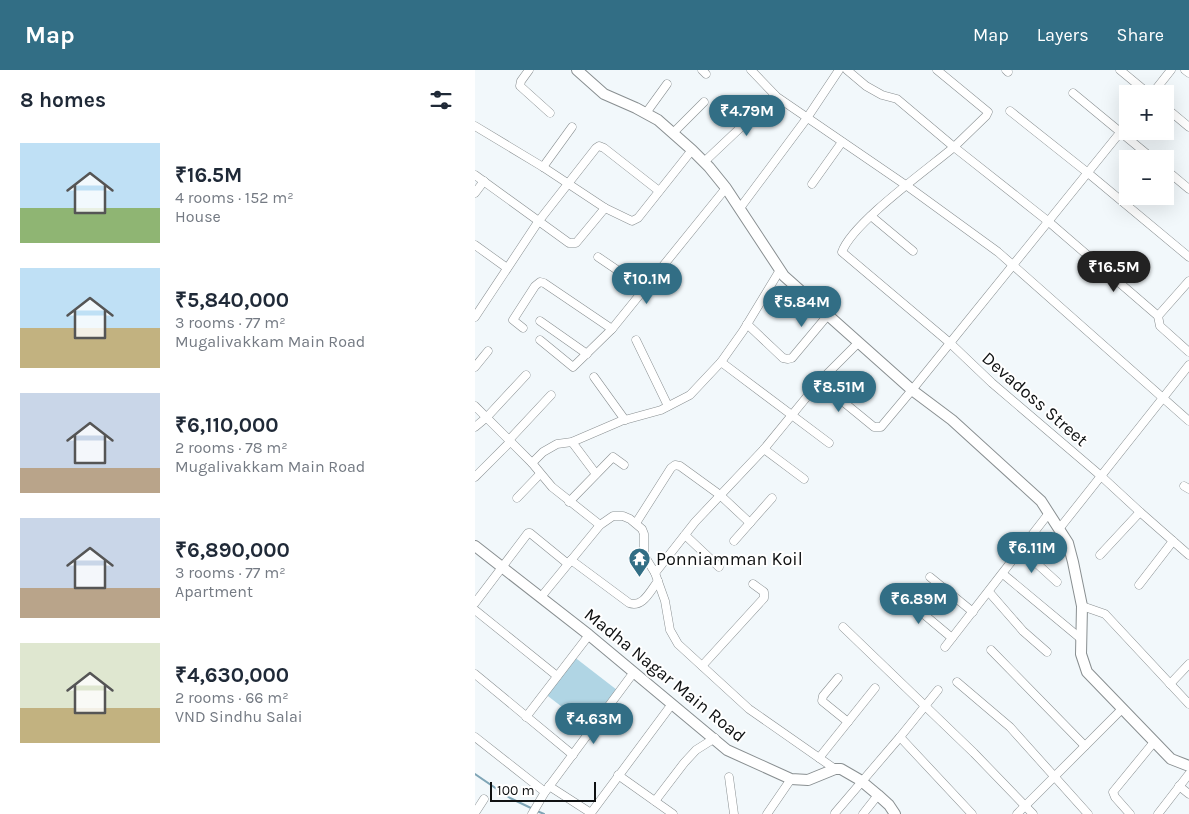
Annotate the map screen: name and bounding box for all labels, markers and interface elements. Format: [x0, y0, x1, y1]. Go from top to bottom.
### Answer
text: Map [25, 21, 75, 49]
text: Map [973, 24, 1009, 46]
text: Layers [1037, 24, 1089, 46]
text: Share [1117, 24, 1164, 46]
map controls [1119, 85, 1174, 205]
button: + [1119, 85, 1174, 140]
icon: filters [427, 86, 455, 114]
text: 8 homes [20, 88, 106, 112]
pin: ₹4.79M [706, 94, 788, 137]
text: ₹4.79M [720, 101, 774, 120]
button: − [1119, 150, 1174, 205]
icon: home [60, 163, 120, 223]
text: ₹16.5M [175, 163, 242, 187]
text: 4 rooms · 152 m² [175, 188, 294, 207]
text: House [175, 207, 221, 226]
pin: ₹16.5M [1073, 250, 1155, 293]
text: ₹16.5M [1088, 257, 1140, 276]
pin: ₹10.1M [606, 262, 688, 305]
text: ₹10.1M [623, 269, 671, 288]
pin: ₹5.84M [761, 286, 843, 328]
icon: home [60, 288, 120, 348]
text: ₹5,840,000 [175, 288, 289, 312]
text: ₹5.84M [774, 292, 830, 311]
text: 3 rooms · 77 m² [175, 313, 286, 332]
text: Mugalivakkam Main Road [175, 332, 365, 351]
street label: Devadoss Street [978, 347, 1093, 451]
pin: ₹8.51M [798, 370, 880, 413]
text: ₹8.51M [813, 377, 865, 396]
icon: home [60, 413, 120, 473]
text: ₹6,110,000 [175, 413, 279, 437]
text: 2 rooms · 78 m² [175, 438, 288, 457]
text: Mugalivakkam Main Road [175, 457, 365, 476]
pin: ₹6.11M [991, 532, 1073, 574]
icon: home [60, 538, 120, 598]
text: ₹6,890,000 [175, 538, 290, 562]
text: ₹6.11M [1008, 538, 1056, 557]
temple icon: Ponniamman Koil [628, 547, 652, 578]
place label: Ponniamman Koil [656, 548, 803, 570]
text: 3 rooms · 77 m² [175, 563, 286, 582]
text: Apartment [175, 582, 253, 601]
pin: ₹6.89M [878, 582, 960, 625]
text: ₹6.89M [891, 589, 947, 608]
street label: Madha Nagar Main Road [580, 603, 750, 747]
icon: home [60, 663, 120, 723]
text: ₹4,630,000 [175, 663, 289, 687]
text: 2 rooms · 66 m² [175, 688, 289, 707]
pin: ₹4.63M [553, 702, 635, 745]
text: VND Sindhu Salai [175, 707, 303, 726]
text: ₹4.63M [566, 709, 622, 728]
scale bar [490, 779, 596, 802]
text: 100 m [497, 782, 535, 799]

